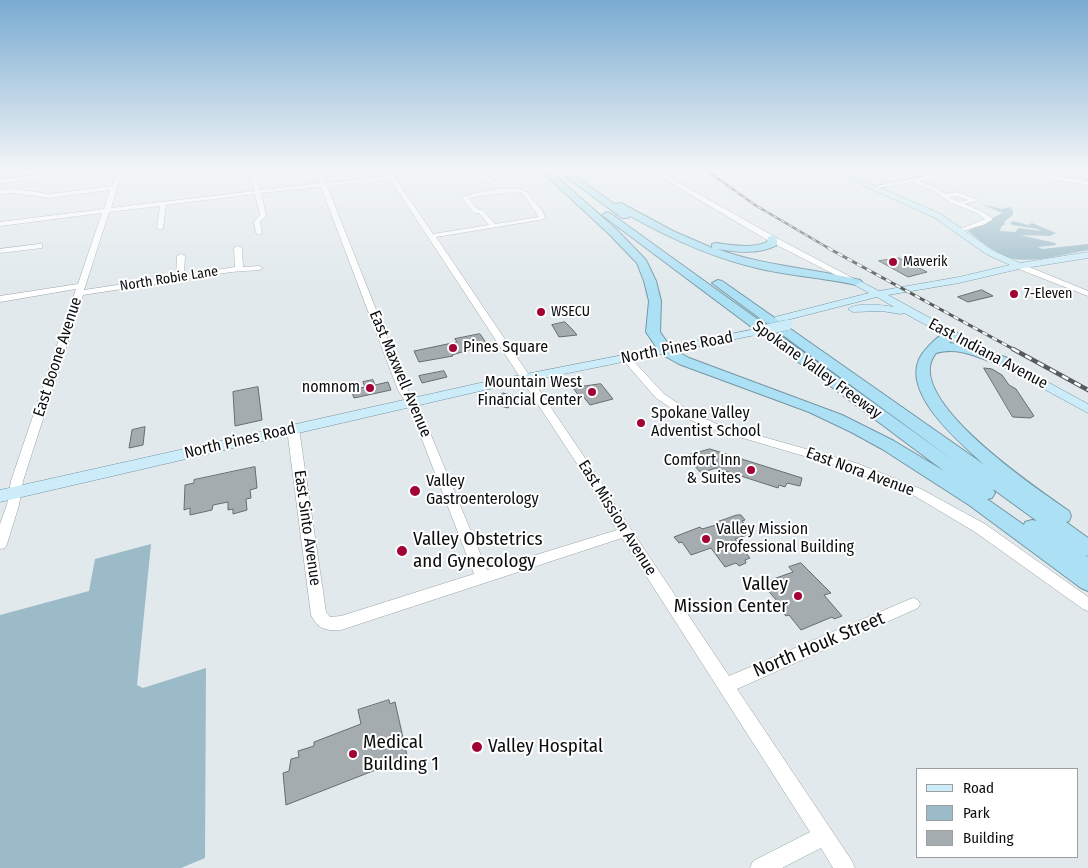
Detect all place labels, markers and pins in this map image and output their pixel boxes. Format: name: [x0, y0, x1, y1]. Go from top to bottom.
place label: Maverik: [903, 254, 948, 270]
marker: Maverik: [887, 256, 899, 268]
place label: 7-Eleven: [1024, 286, 1072, 302]
marker: 7-Eleven: [1008, 288, 1020, 300]
place label: WSECU: [551, 304, 590, 320]
marker: WSECU: [535, 306, 547, 318]
place label: Pines Square: [463, 338, 548, 358]
marker: Pines Square: [447, 342, 459, 354]
place label: Mountain West Financial Center: [478, 373, 582, 411]
place label: nomnom: [302, 378, 360, 398]
marker: nomnom: [364, 382, 376, 394]
marker: Mountain West Financial Center: [586, 386, 598, 398]
place label: Spokane Valley Adventist School: [651, 404, 761, 442]
marker: Spokane Valley Adventist School: [635, 417, 647, 429]
place label: Comfort Inn & Suites: [664, 451, 741, 489]
marker: Comfort Inn & Suites: [745, 464, 757, 476]
place label: Valley Gastroenterology: [426, 472, 539, 510]
marker: Valley Gastroenterology: [408, 484, 422, 498]
place label: Valley Mission Professional Building: [716, 520, 854, 558]
place label: Valley Obstetrics and Gynecology: [413, 529, 543, 573]
marker: Valley Mission Professional Building: [700, 533, 712, 545]
marker: Valley Obstetrics and Gynecology: [395, 544, 409, 558]
place label: Valley Mission Center: [674, 574, 788, 618]
marker: Valley Mission Center: [792, 590, 804, 602]
place label: Medical Building 1: [363, 732, 439, 776]
place label: Valley Hospital: [488, 736, 603, 758]
marker: Valley Hospital: [470, 740, 484, 754]
marker: Medical Building 1: [347, 748, 359, 760]

